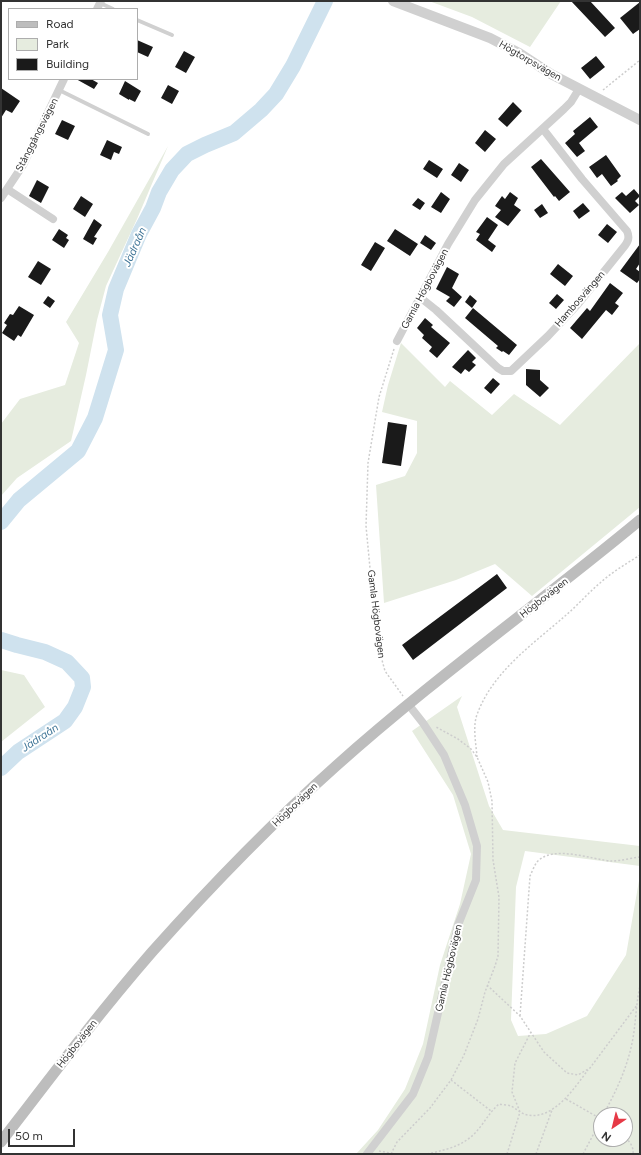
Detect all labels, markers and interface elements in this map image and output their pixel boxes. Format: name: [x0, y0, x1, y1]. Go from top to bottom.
legend: [8, 8, 138, 80]
text: Road: [46, 17, 74, 31]
text: Park: [46, 37, 69, 51]
street label: Högtorpsvägen: [497, 38, 563, 84]
text: Building: [46, 57, 89, 71]
street label: Stånggångsvägen: [13, 96, 61, 174]
water label: Jädraån: [121, 225, 149, 269]
street label: Gamla Högbovägen: [399, 247, 451, 331]
street label: Hambosvängen: [552, 269, 608, 329]
street label: Gamla Högbovägen: [365, 569, 387, 659]
street label: Högbovägen: [517, 575, 571, 621]
water label: Jädraån: [19, 721, 61, 755]
street label: Högbovägen: [270, 781, 320, 829]
street label: Gamla Högbovägen: [433, 923, 465, 1013]
street label: Högbovägen: [54, 1017, 100, 1071]
north arrow: [593, 1107, 633, 1147]
scale bar: [10, 1121, 77, 1147]
text: 50 m: [15, 1129, 43, 1143]
text: N: [599, 1129, 614, 1144]

